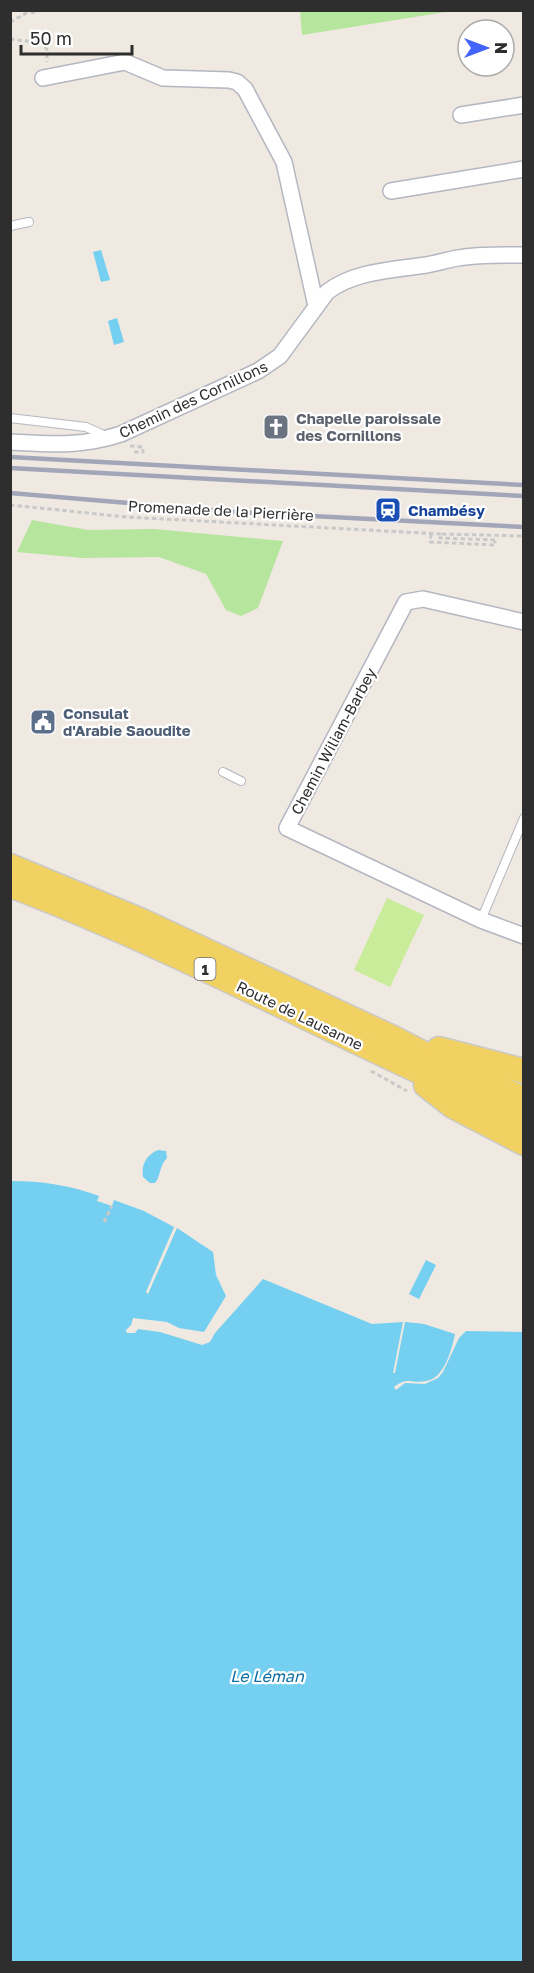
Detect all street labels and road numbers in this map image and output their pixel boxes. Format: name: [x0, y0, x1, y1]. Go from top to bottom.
street label: Chemin des Cornillons: [116, 357, 270, 441]
street label: Promenade de la Pierrière: [128, 496, 315, 524]
street label: Chemin Wiliam-Barbey: [287, 664, 380, 817]
road number: 1: [194, 958, 216, 980]
street label: Route de Lausanne: [234, 977, 366, 1053]

